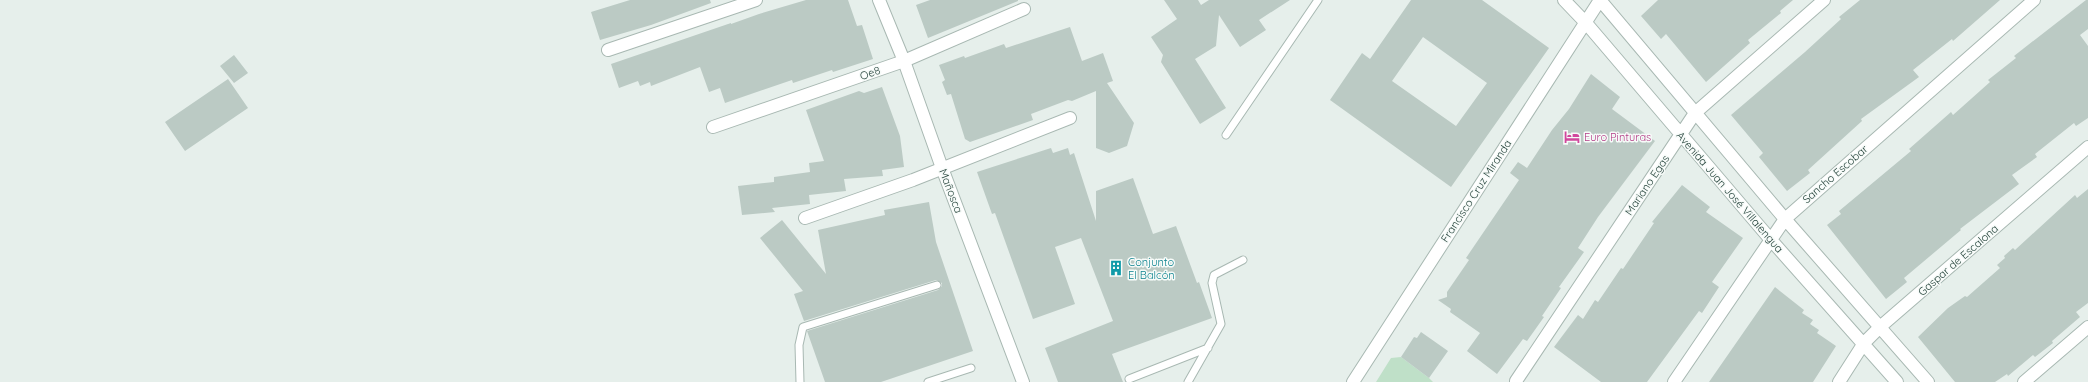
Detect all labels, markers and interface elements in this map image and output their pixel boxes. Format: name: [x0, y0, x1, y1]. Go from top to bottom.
street label: Oe8: [858, 63, 882, 83]
hotel icon: Euro Pinturas: [1563, 128, 1581, 146]
street label: Avenida Juan José Villalengua: [1674, 129, 1786, 255]
place label: Euro Pinturas: [1584, 130, 1651, 144]
street label: Francisco Cruz Miranda: [1438, 137, 1514, 245]
street label: Sancho Escobar: [1799, 141, 1871, 206]
street label: Mariano Egas: [1622, 152, 1672, 218]
street label: Mañosca: [936, 167, 966, 215]
street label: Gaspar de Escalona: [1915, 221, 2001, 299]
place label: Conjunto El Balcón: [1128, 255, 1175, 282]
building icon: Conjunto El Balcón: [1107, 259, 1125, 277]

